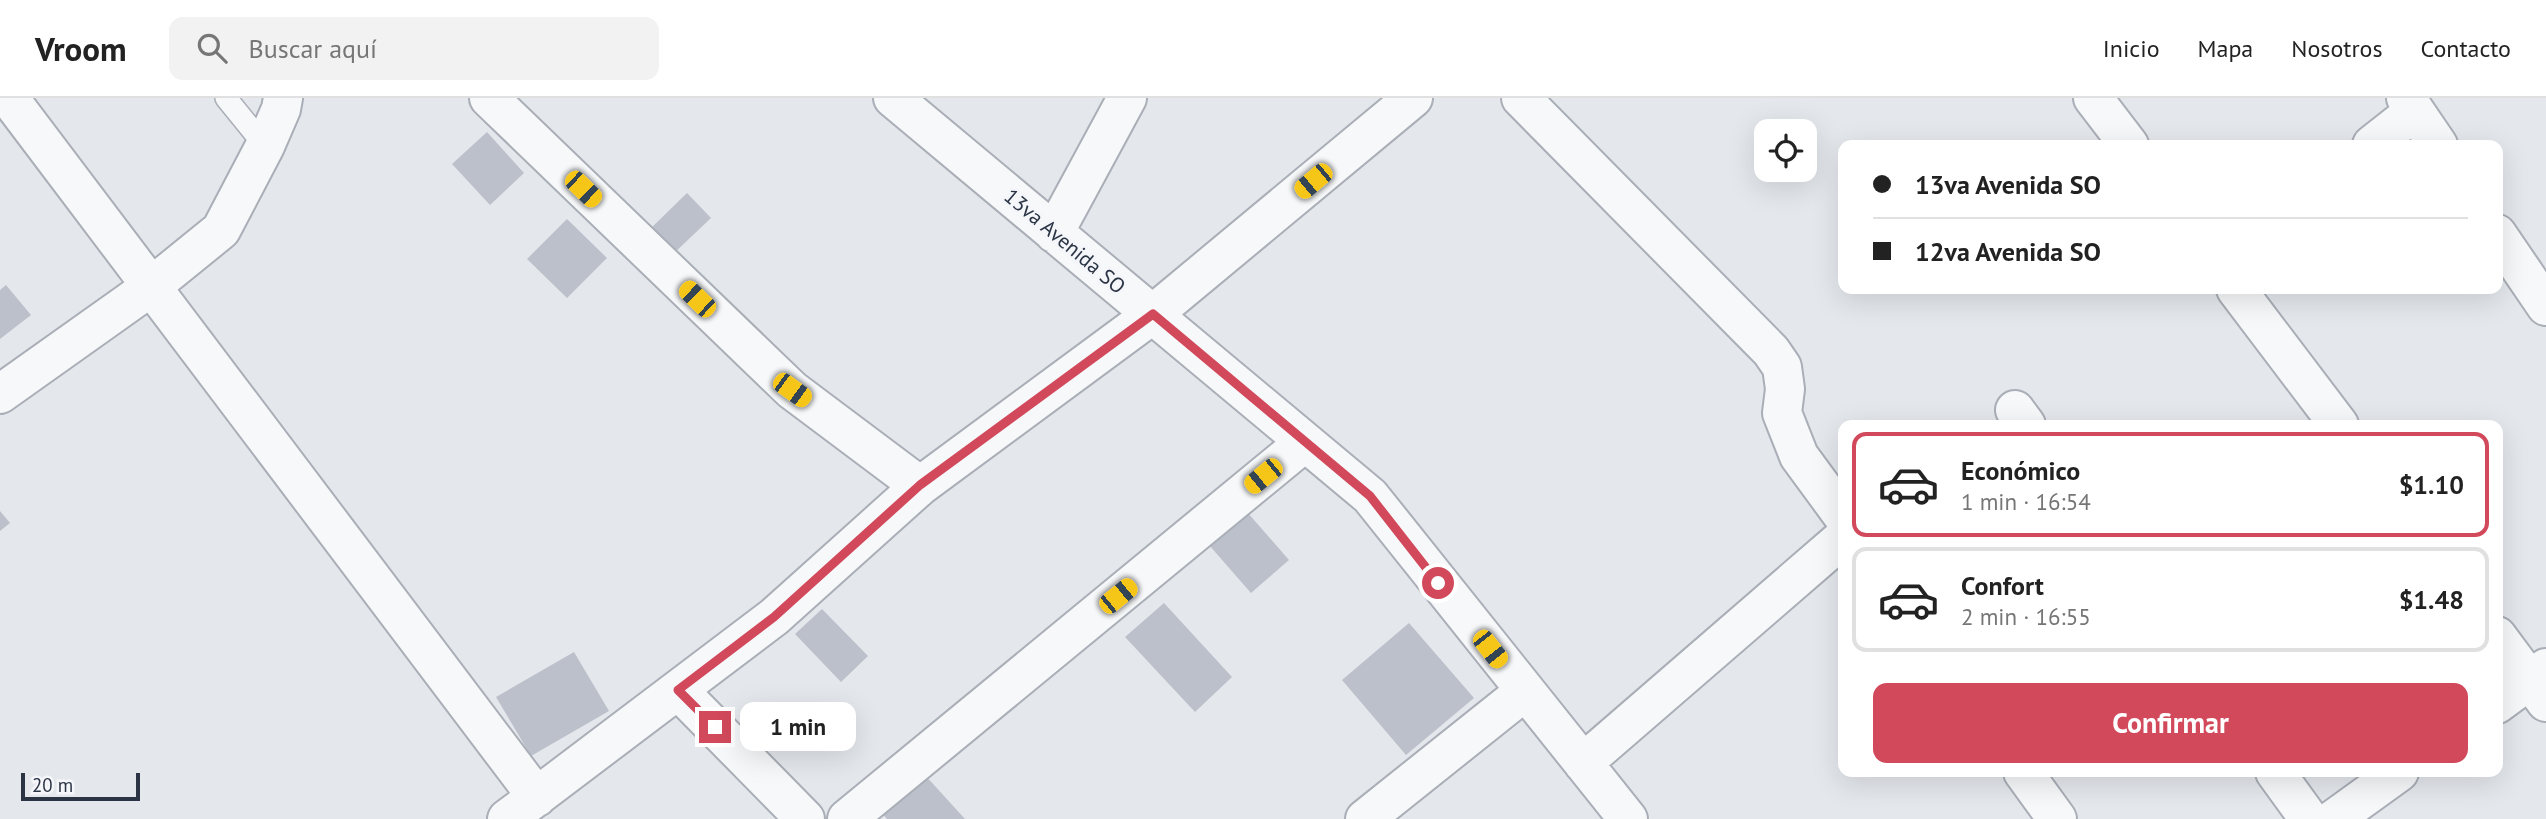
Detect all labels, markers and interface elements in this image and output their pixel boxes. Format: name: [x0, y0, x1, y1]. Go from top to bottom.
search box: [169, 17, 659, 80]
text: Vroom: [35, 27, 127, 70]
icon: search: [193, 29, 231, 67]
text: Buscar aquí: [249, 32, 377, 65]
text: Inicio: [2103, 33, 2160, 64]
text: Mapa: [2198, 33, 2253, 64]
text: Nosotros: [2291, 33, 2383, 64]
text: Contacto: [2421, 33, 2511, 64]
map controls: [1754, 119, 1817, 182]
button: locate: [1754, 119, 1817, 182]
car: [1291, 159, 1336, 203]
car: [561, 167, 606, 211]
text: 13va Avenida SO: [1915, 168, 2101, 201]
street label: 13va Avenida SO: [999, 182, 1131, 300]
text: 12va Avenida SO: [1915, 235, 2101, 268]
car: [675, 277, 720, 321]
car: [769, 369, 816, 411]
icon: car: [1877, 453, 1940, 516]
text: Económico: [1961, 454, 2080, 487]
car: [1241, 455, 1286, 497]
text: $1.10: [2399, 468, 2464, 501]
text: 1 min · 16:54: [1961, 487, 2091, 516]
route start: [1422, 567, 1454, 599]
icon: car: [1877, 568, 1940, 631]
text: Confort: [1961, 569, 2044, 602]
car: [1096, 575, 1141, 617]
text: $1.48: [2399, 583, 2464, 616]
text: 2 min · 16:55: [1961, 602, 2091, 631]
car: [1469, 626, 1512, 672]
button: Confirmar: [1873, 683, 2468, 763]
callout: 1 min: [740, 702, 855, 752]
route end: [699, 711, 731, 743]
text: 1 min: [770, 712, 826, 741]
scale bar: [21, 770, 140, 802]
text: 20 m: [32, 773, 73, 797]

